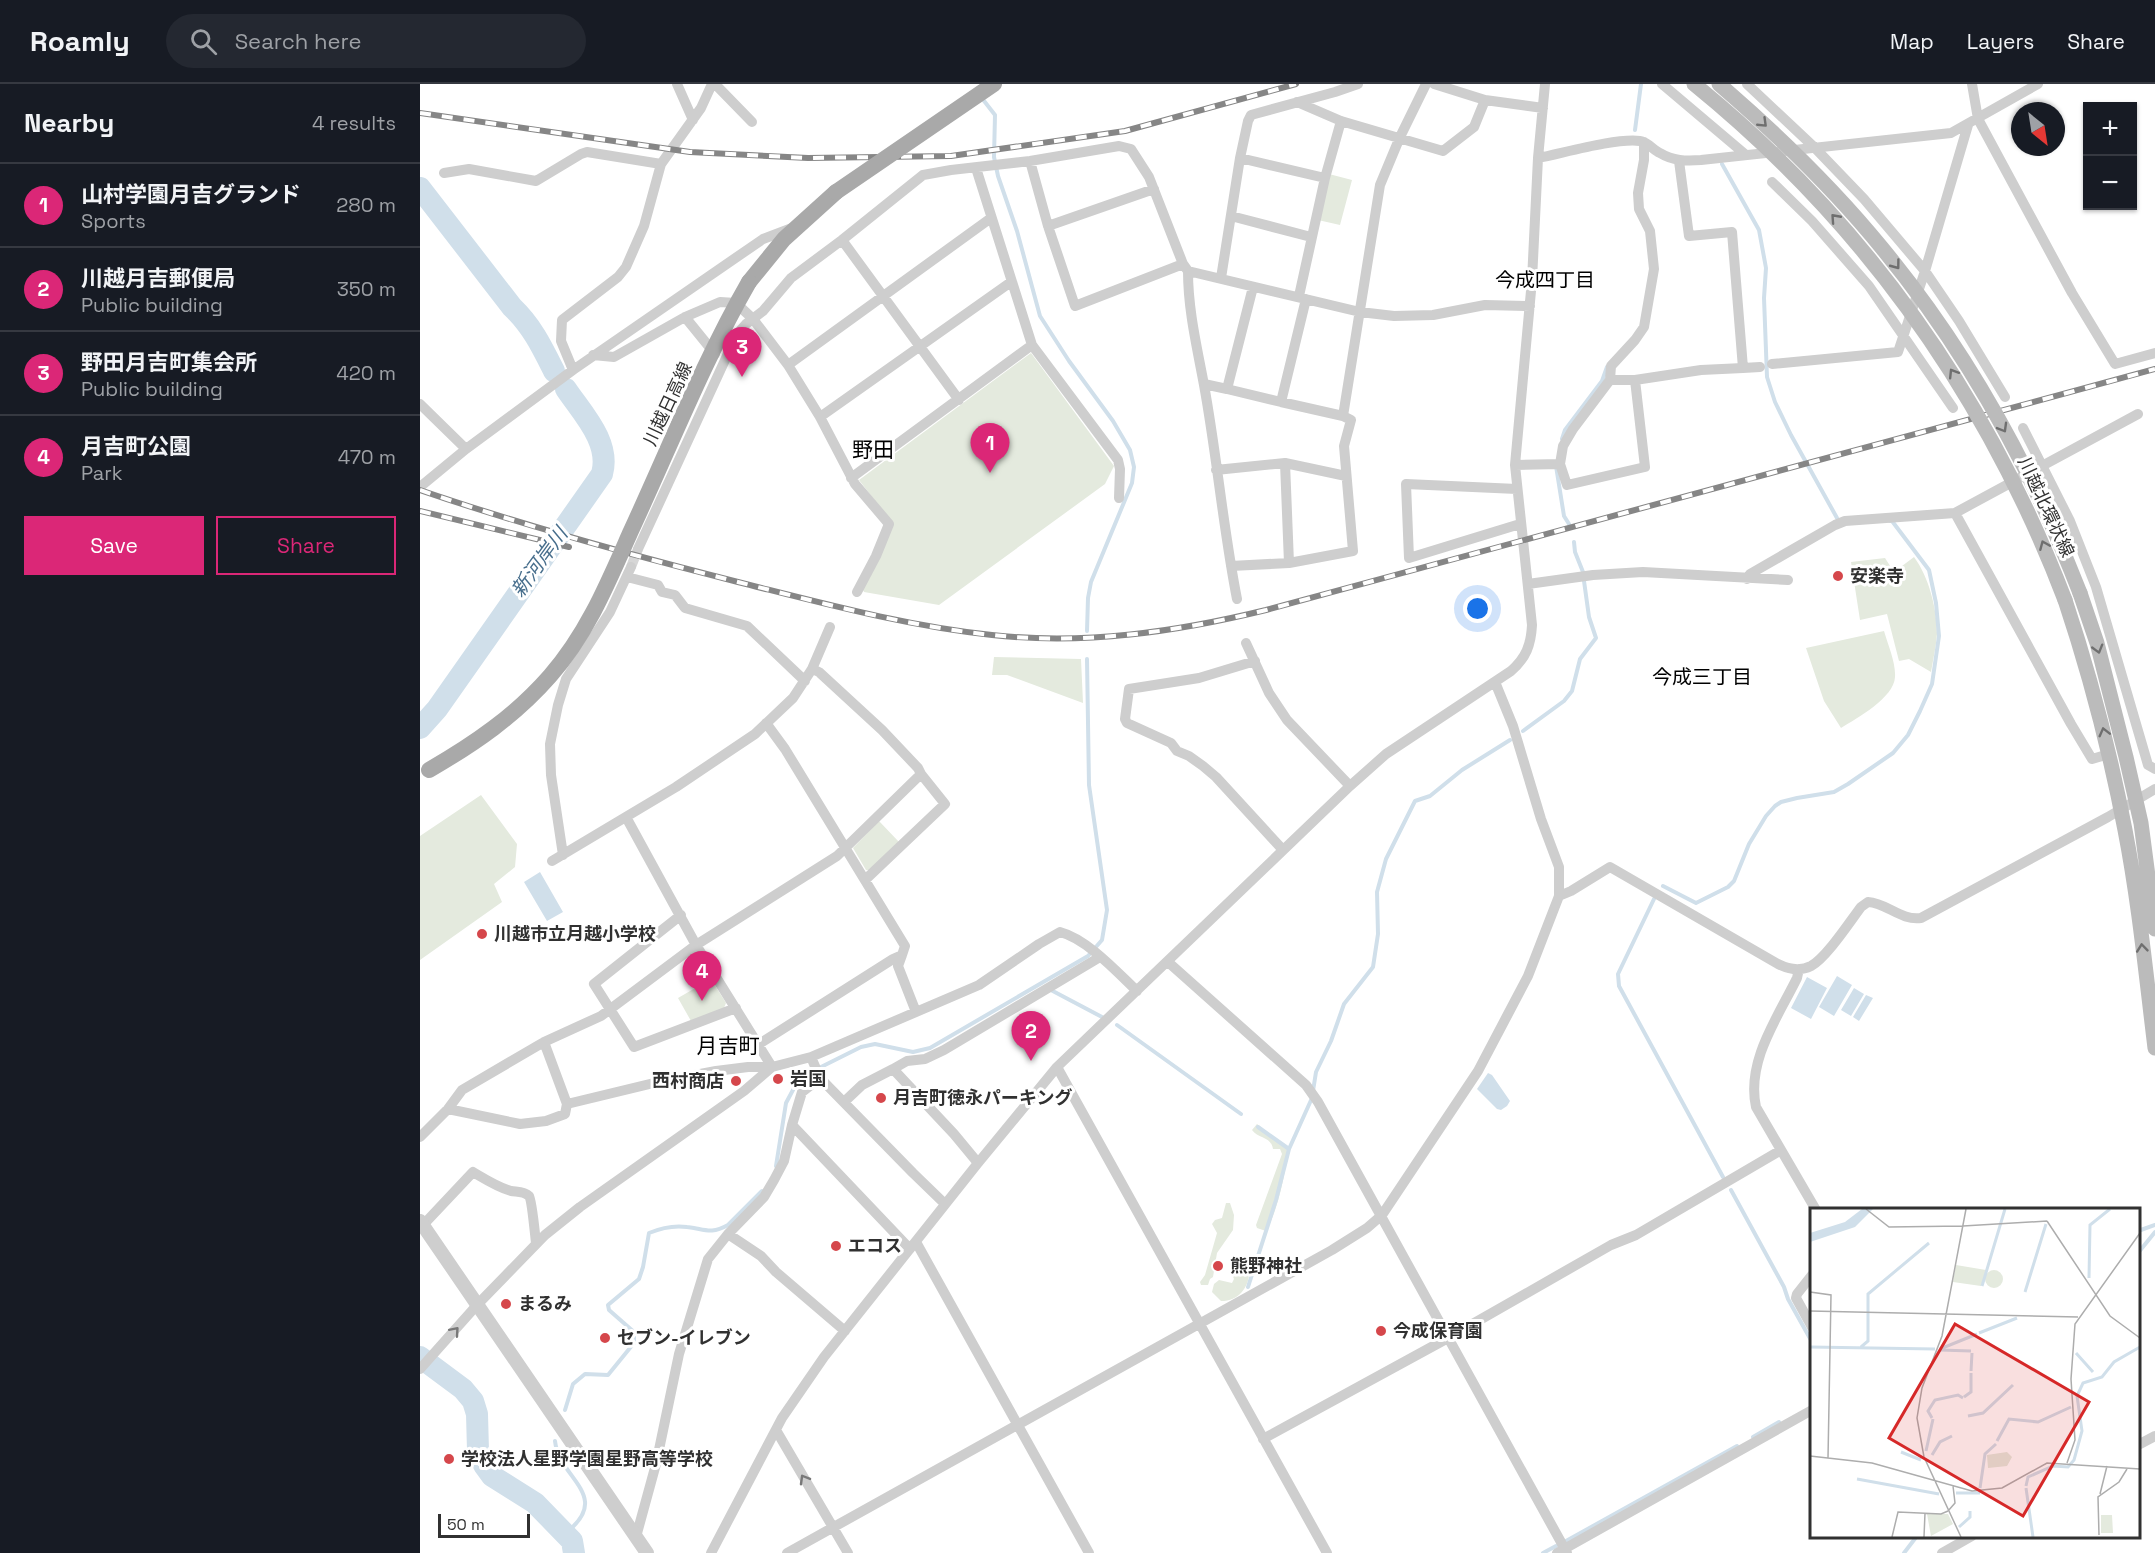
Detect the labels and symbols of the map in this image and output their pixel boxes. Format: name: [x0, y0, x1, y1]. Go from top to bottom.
north arrow: [2011, 102, 2065, 156]
one-way arrow: [1756, 116, 1766, 127]
one-way arrow: [1831, 214, 1842, 225]
one-way arrow: [1888, 259, 1899, 270]
district label: 今成四丁目: [1495, 267, 1595, 293]
pin: 3: [722, 328, 762, 377]
street label: 川越日高線: [638, 358, 697, 449]
one-way arrow: [1949, 369, 1960, 380]
one-way arrow: [1996, 422, 2008, 432]
pin: 1: [970, 424, 1010, 473]
district label: 野田: [852, 436, 894, 463]
street label: 川越北環状線: [2013, 453, 2080, 561]
water label: 新河岸川: [505, 520, 574, 602]
one-way arrow: [2039, 541, 2051, 552]
place label: 安楽寺: [1850, 564, 1904, 587]
marker: 安楽寺: [1831, 569, 1845, 583]
your location: [1463, 594, 1492, 623]
one-way arrow: [2091, 643, 2103, 654]
district label: 今成三丁目: [1652, 664, 1752, 690]
one-way arrow: [2098, 727, 2111, 737]
place label: 川越市立月越小学校: [494, 922, 656, 945]
marker: 川越市立月越小学校: [475, 927, 489, 941]
one-way arrow: [2136, 943, 2149, 953]
pin: 4: [682, 952, 722, 1001]
pin: 2: [1012, 1012, 1050, 1061]
district label: 月吉町: [697, 1032, 760, 1059]
place label: 岩国: [790, 1067, 826, 1090]
place label: 西村商店: [652, 1069, 724, 1092]
marker: 岩国: [771, 1072, 785, 1086]
marker: 西村商店: [729, 1074, 743, 1088]
place label: 月吉町徳永パーキング: [893, 1086, 1072, 1109]
marker: 月吉町徳永パーキング: [874, 1091, 888, 1105]
inset map: [1810, 1208, 2140, 1538]
place label: エコス: [848, 1234, 902, 1257]
marker: エコス: [829, 1239, 843, 1253]
place label: 熊野神社: [1230, 1254, 1302, 1277]
marker: 熊野神社: [1211, 1259, 1225, 1273]
place label: まるみ: [518, 1292, 572, 1315]
marker: まるみ: [499, 1297, 513, 1311]
place label: 今成保育園: [1393, 1319, 1483, 1342]
marker: 今成保育園: [1374, 1324, 1388, 1338]
place label: セブン-イレブン: [617, 1326, 751, 1349]
one-way arrow: [448, 1327, 459, 1338]
marker: セブン-イレブン: [598, 1331, 612, 1345]
place label: 学校法人星野学園星野高等学校: [461, 1447, 713, 1470]
marker: 学校法人星野学園星野高等学校: [442, 1452, 456, 1466]
one-way arrow: [800, 1475, 812, 1485]
scale bar: [438, 1511, 530, 1538]

